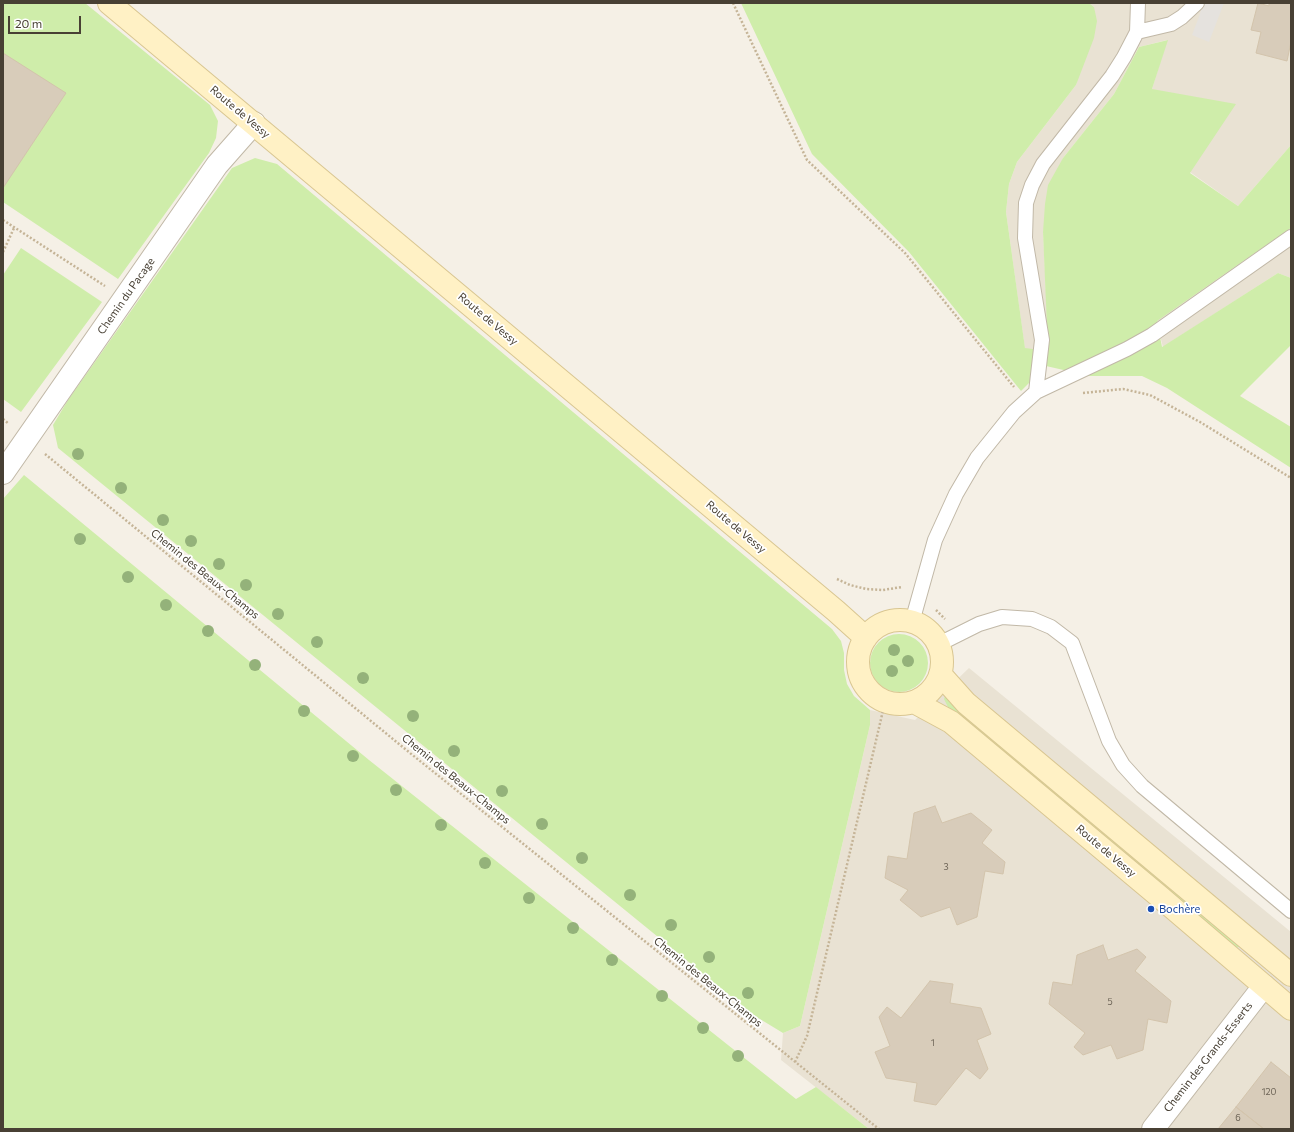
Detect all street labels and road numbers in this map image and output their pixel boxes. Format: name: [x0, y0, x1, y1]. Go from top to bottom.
street label: Route de Vessy: [207, 83, 273, 141]
street label: Chemin du Pacage: [95, 255, 157, 337]
street label: Route de Vessy: [455, 290, 521, 348]
street label: Route de Vessy: [703, 498, 769, 556]
street label: Chemin des Beaux-Champs: [148, 526, 262, 622]
street label: Chemin des Beaux-Champs: [399, 731, 513, 827]
street label: Route de Vessy: [1073, 822, 1139, 880]
street label: Chemin des Beaux-Champs: [651, 934, 765, 1030]
street label: Chemin des Grands-Esserts: [1161, 999, 1255, 1115]

